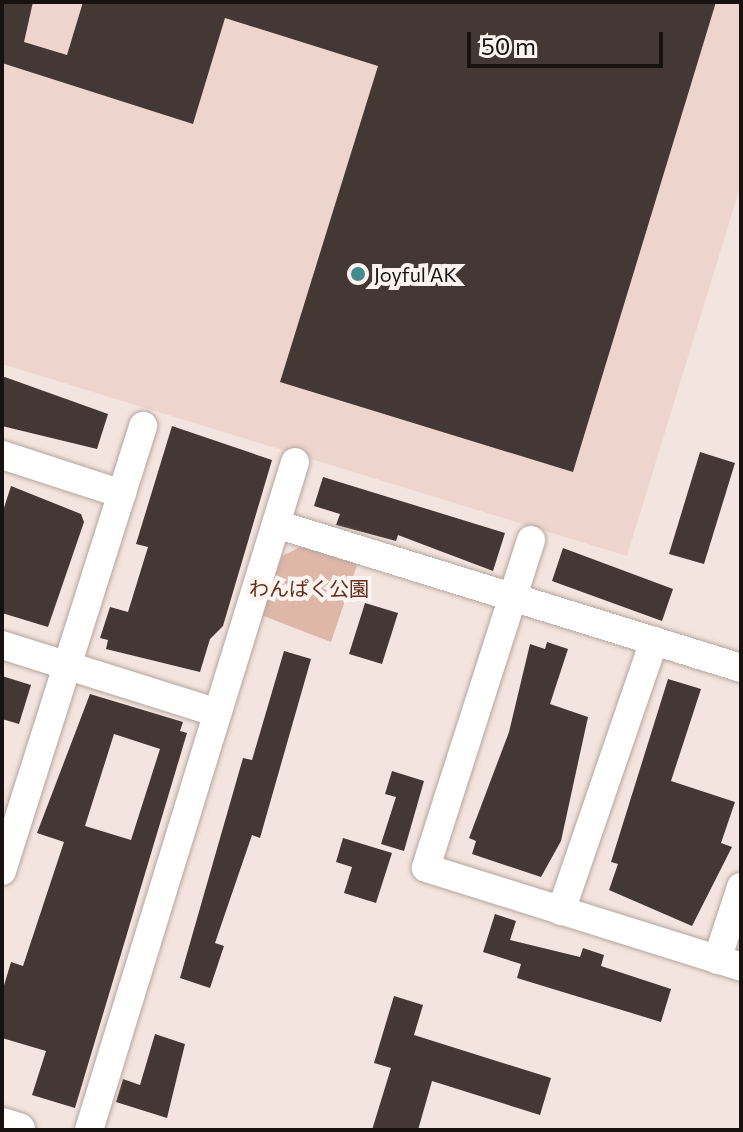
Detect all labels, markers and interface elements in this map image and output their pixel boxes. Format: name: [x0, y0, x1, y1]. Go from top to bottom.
scale bar: [471, 16, 667, 66]
text: 50 m: [481, 31, 536, 60]
place label: Joyful AK: [374, 262, 457, 286]
marker: Joyful AK: [349, 265, 367, 283]
park label: わんぱく公園: [249, 576, 369, 600]

